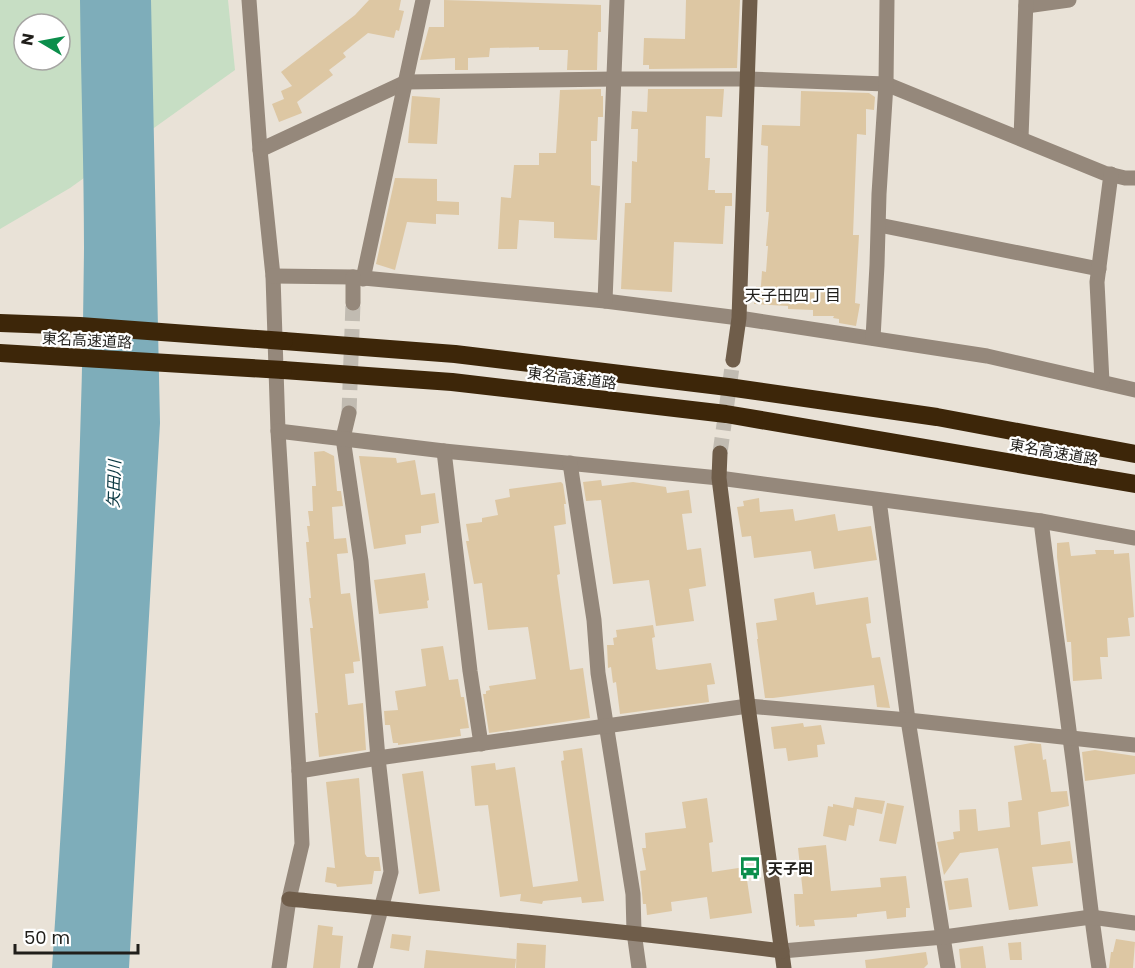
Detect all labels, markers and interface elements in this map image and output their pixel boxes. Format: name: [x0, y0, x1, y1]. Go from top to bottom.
north arrow: [12, 12, 72, 72]
text: N: [15, 32, 40, 47]
district label: 天子田四丁目: [745, 284, 841, 307]
street label: 東名高速道路: [42, 327, 132, 353]
street label: 東名高速道路: [526, 362, 618, 394]
street label: 東名高速道路: [1008, 434, 1100, 470]
water label: 矢田川: [102, 458, 126, 508]
bus stop icon: 天子田: [737, 855, 763, 881]
place label: 天子田: [768, 858, 813, 879]
scale bar: [15, 917, 138, 955]
text: 50 m: [24, 925, 70, 950]

